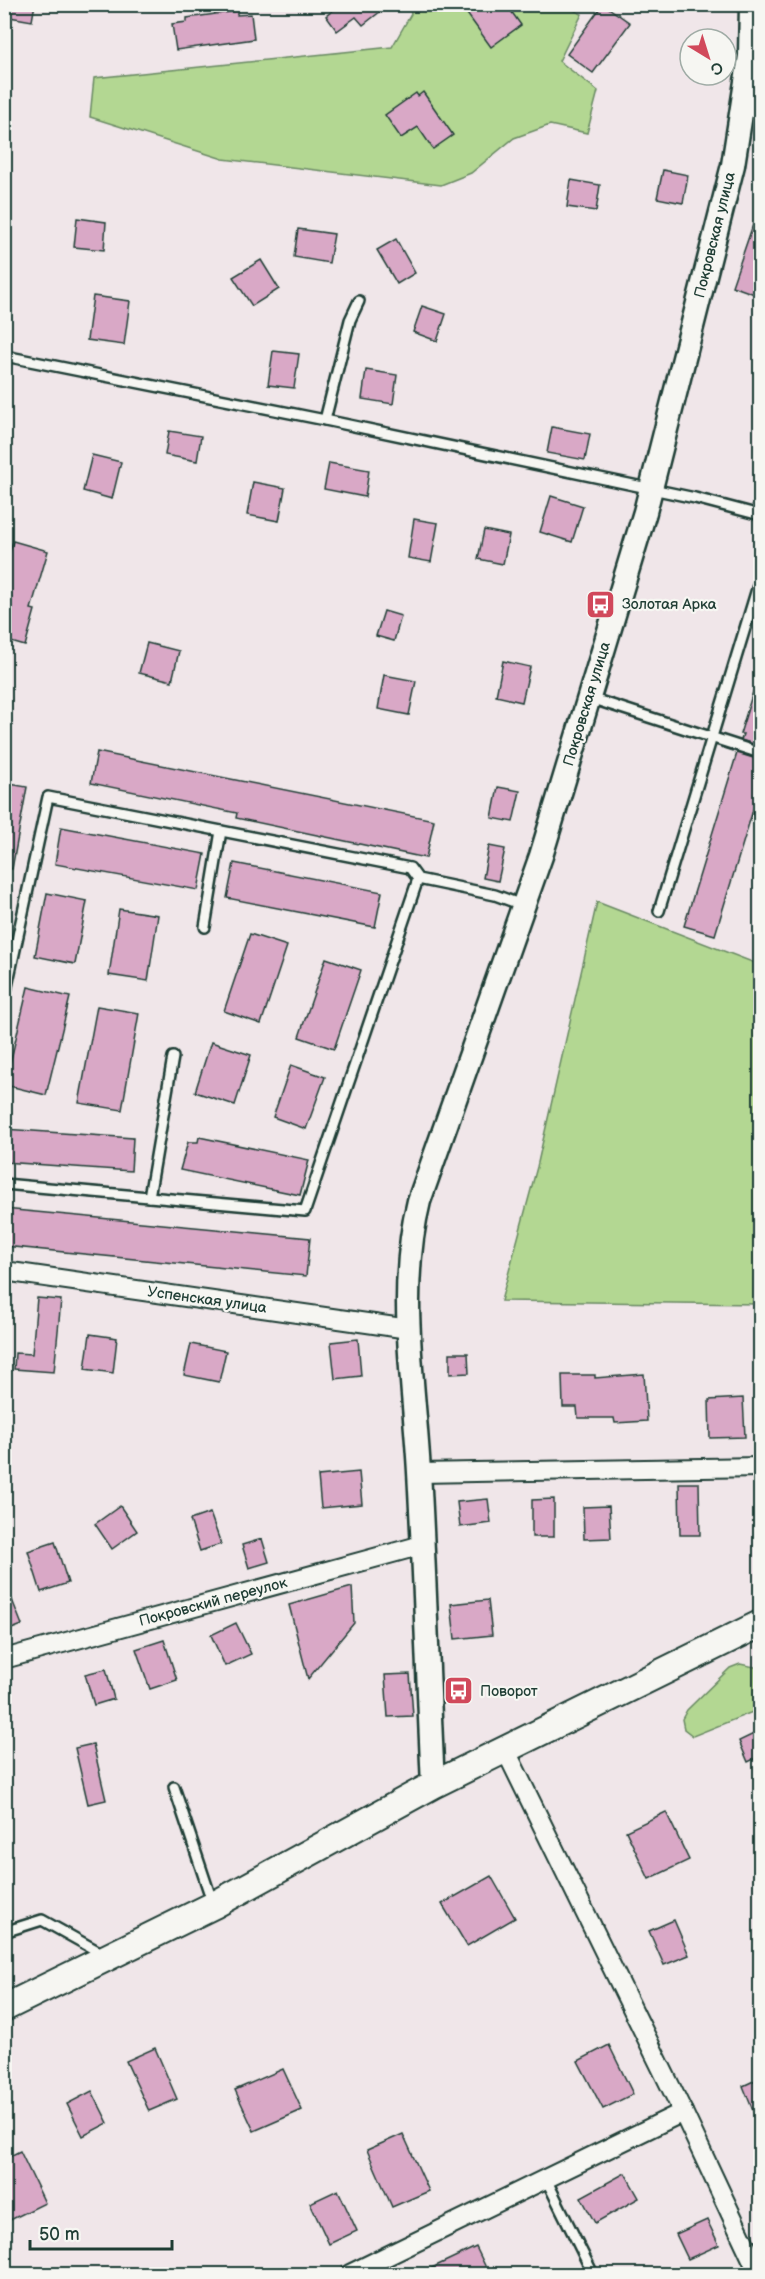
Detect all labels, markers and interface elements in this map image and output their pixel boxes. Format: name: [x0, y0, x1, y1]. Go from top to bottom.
north arrow: [678, 27, 738, 87]
text: С: [706, 57, 727, 79]
street label: Покровская улица: [690, 170, 740, 300]
bus stop icon: Золотая Арка: [585, 588, 617, 620]
place label: Золотая Арка: [622, 595, 717, 614]
street label: Покровская улица: [559, 639, 615, 768]
street label: Успенская улица: [146, 1282, 268, 1318]
street label: Покровский переулок: [137, 1573, 289, 1631]
bus stop icon: Поворот: [443, 1675, 475, 1707]
place label: Поворот: [480, 1682, 538, 1701]
scale bar: [30, 2213, 172, 2251]
text: 50 m: [39, 2224, 80, 2245]

